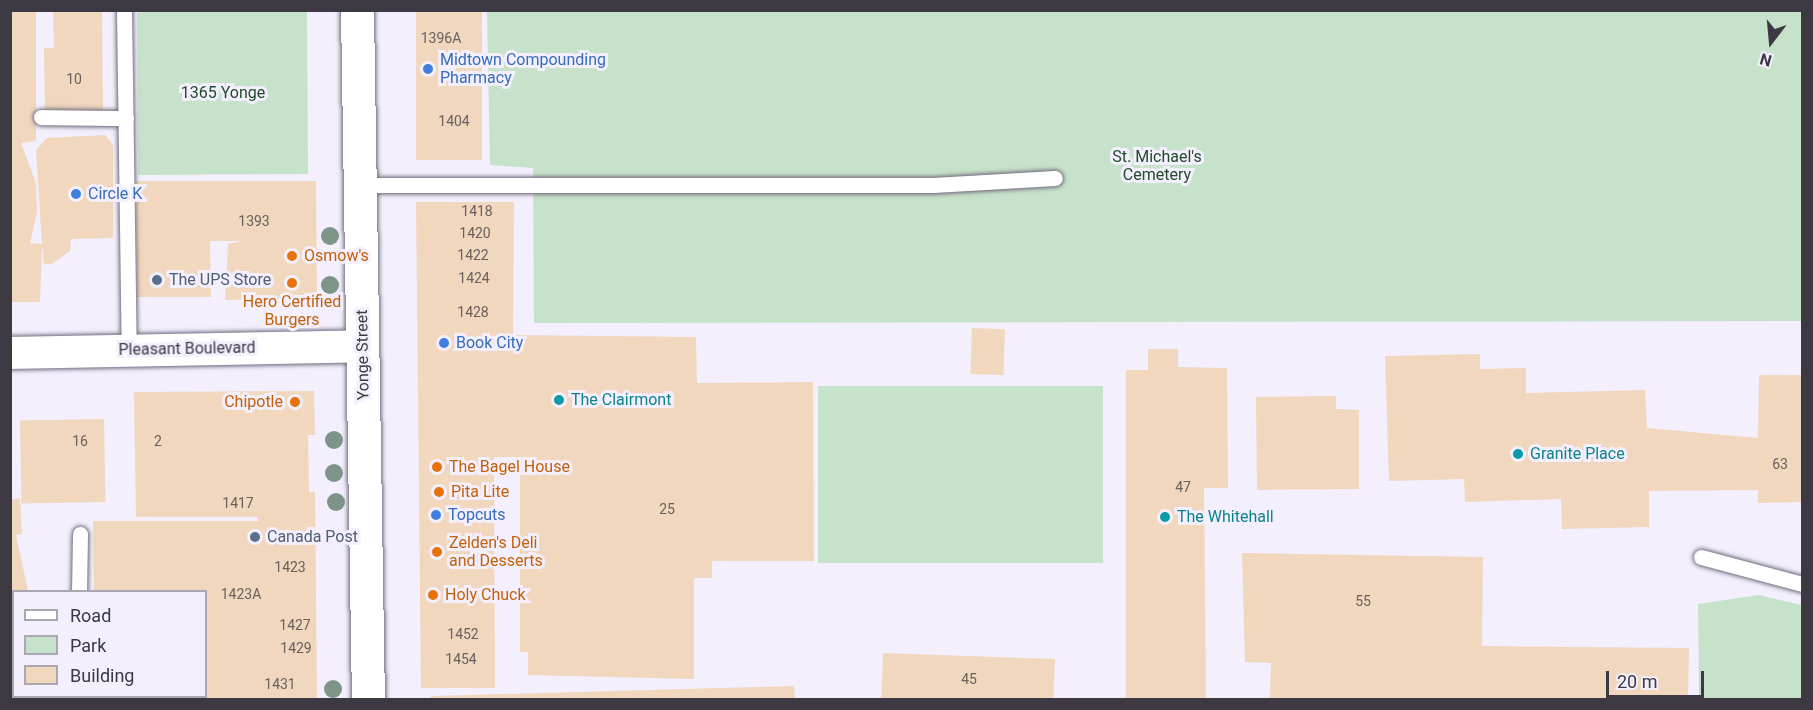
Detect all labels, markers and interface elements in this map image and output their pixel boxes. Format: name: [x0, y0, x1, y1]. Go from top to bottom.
north arrow: [1741, 12, 1801, 72]
house number: 1396A: [421, 30, 461, 46]
text: N: [1758, 49, 1774, 70]
place label: Midtown Compounding Pharmacy: [440, 50, 606, 88]
marker: Midtown Compounding Pharmacy: [421, 62, 435, 76]
house number: 10: [66, 71, 82, 87]
park label: 1365 Yonge: [181, 83, 265, 103]
house number: 1404: [438, 113, 470, 129]
park label: St. Michael's Cemetery: [1112, 147, 1202, 185]
place label: Circle K: [88, 184, 142, 204]
marker: Circle K: [69, 187, 83, 201]
house number: 1418: [461, 203, 493, 219]
house number: 1393: [238, 213, 270, 229]
house number: 1420: [459, 225, 491, 241]
place label: Osmow's: [304, 246, 369, 266]
house number: 1422: [457, 247, 489, 263]
marker: Osmow's: [285, 249, 299, 263]
place label: The UPS Store: [169, 270, 271, 290]
house number: 1424: [458, 270, 490, 286]
marker: The UPS Store: [150, 273, 164, 287]
marker: Hero Certified Burgers: [285, 276, 299, 290]
place label: Hero Certified Burgers: [243, 292, 341, 330]
house number: 1428: [457, 304, 489, 320]
street label: Yonge Street: [353, 309, 373, 401]
place label: Book City: [456, 333, 523, 353]
marker: Book City: [437, 336, 451, 350]
street label: Pleasant Boulevard: [118, 338, 256, 360]
place label: The Clairmont: [571, 390, 671, 410]
place label: Chipotle: [224, 392, 283, 412]
marker: The Clairmont: [552, 393, 566, 407]
marker: Chipotle: [288, 395, 302, 409]
house number: 16: [72, 433, 88, 449]
house number: 2: [154, 433, 162, 449]
place label: Granite Place: [1530, 444, 1625, 464]
marker: Granite Place: [1511, 447, 1525, 461]
house number: 63: [1772, 456, 1788, 472]
place label: The Bagel House: [449, 457, 570, 477]
marker: The Bagel House: [430, 460, 444, 474]
house number: 47: [1175, 479, 1191, 495]
place label: Pita Lite: [451, 482, 509, 502]
marker: Pita Lite: [432, 485, 446, 499]
house number: 1417: [222, 495, 254, 511]
house number: 25: [659, 501, 675, 517]
place label: Topcuts: [448, 505, 506, 525]
place label: The Whitehall: [1177, 507, 1274, 527]
marker: Topcuts: [429, 508, 443, 522]
marker: The Whitehall: [1158, 510, 1172, 524]
place label: Canada Post: [267, 527, 358, 547]
marker: Canada Post: [248, 530, 262, 544]
place label: Zelden's Deli and Desserts: [449, 533, 543, 571]
marker: Zelden's Deli and Desserts: [430, 545, 444, 559]
house number: 1423: [274, 559, 306, 575]
place label: Holy Chuck: [445, 585, 526, 605]
house number: 1423A: [221, 586, 261, 602]
marker: Holy Chuck: [426, 588, 440, 602]
legend: [12, 590, 207, 698]
house number: 55: [1355, 593, 1371, 609]
text: Road: [70, 605, 111, 626]
house number: 1427: [279, 617, 311, 633]
house number: 1452: [447, 626, 479, 642]
text: Park: [70, 635, 106, 656]
house number: 1429: [280, 640, 312, 656]
house number: 1454: [445, 651, 477, 667]
scale bar: [1609, 659, 1706, 697]
text: Building: [70, 665, 134, 686]
house number: 45: [961, 671, 977, 687]
text: 20 m: [1617, 671, 1657, 692]
house number: 1431: [264, 676, 296, 692]

